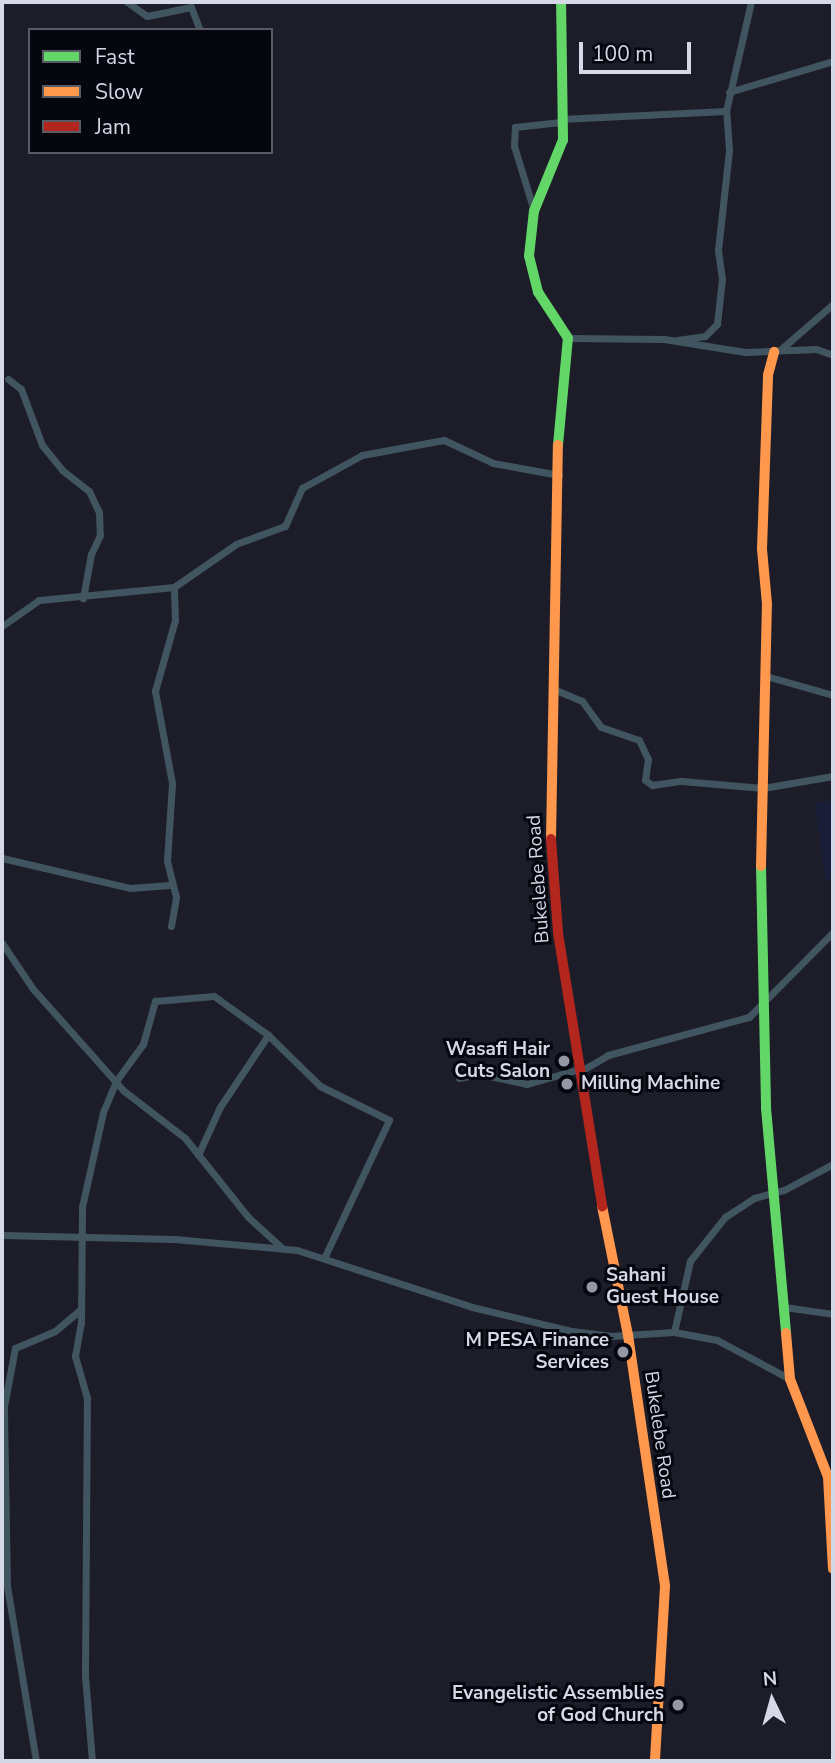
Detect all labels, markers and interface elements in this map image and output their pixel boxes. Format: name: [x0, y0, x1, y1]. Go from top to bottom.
legend: [28, 28, 273, 154]
scale bar: [583, 28, 695, 72]
text: 100 m: [592, 40, 653, 68]
text: Fast: [95, 43, 135, 71]
text: Slow: [95, 78, 143, 106]
text: Jam: [95, 113, 131, 141]
street label: Bukelebe Road: [523, 814, 555, 944]
place label: Wasafi Hair Cuts Salon: [446, 1039, 550, 1083]
marker: Wasafi Hair Cuts Salon: [556, 1053, 572, 1069]
place label: Milling Machine: [581, 1073, 720, 1095]
marker: Milling Machine: [559, 1076, 575, 1092]
place label: Sahani Guest House: [606, 1265, 719, 1309]
marker: Sahani Guest House: [584, 1279, 600, 1295]
place label: M PESA Finance Services: [465, 1330, 609, 1374]
marker: M PESA Finance Services: [615, 1344, 631, 1360]
street label: Bukelebe Road: [639, 1370, 679, 1500]
north arrow: [737, 1665, 807, 1735]
text: N: [762, 1666, 778, 1693]
place label: Evangelistic Assemblies of God Church: [452, 1683, 664, 1727]
marker: Evangelistic Assemblies of God Church: [670, 1697, 686, 1713]

